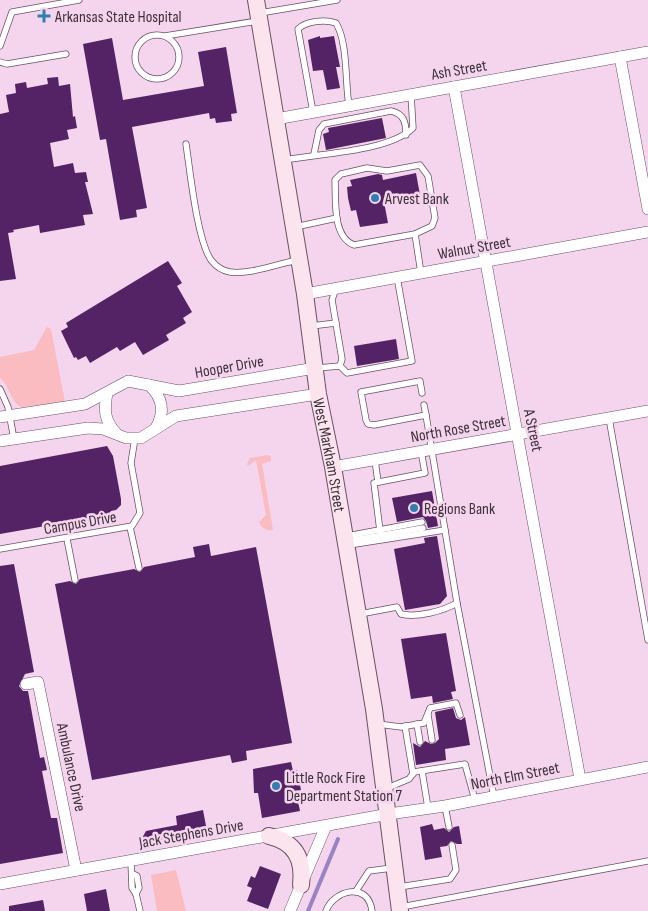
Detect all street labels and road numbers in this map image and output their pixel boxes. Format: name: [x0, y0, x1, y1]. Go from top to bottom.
street label: Ash Street: [429, 56, 488, 85]
street label: Walnut Street: [436, 233, 512, 264]
street label: Hooper Drive: [193, 352, 265, 383]
street label: West Markham Street: [308, 396, 349, 514]
street label: A Street: [519, 406, 546, 454]
street label: North Rose Street: [409, 412, 507, 447]
street label: Campus Drive: [42, 508, 118, 539]
street label: Ambulance Drive: [52, 720, 89, 813]
street label: North Elm Street: [469, 759, 561, 794]
street label: Jack Stephens Drive: [137, 816, 245, 853]

